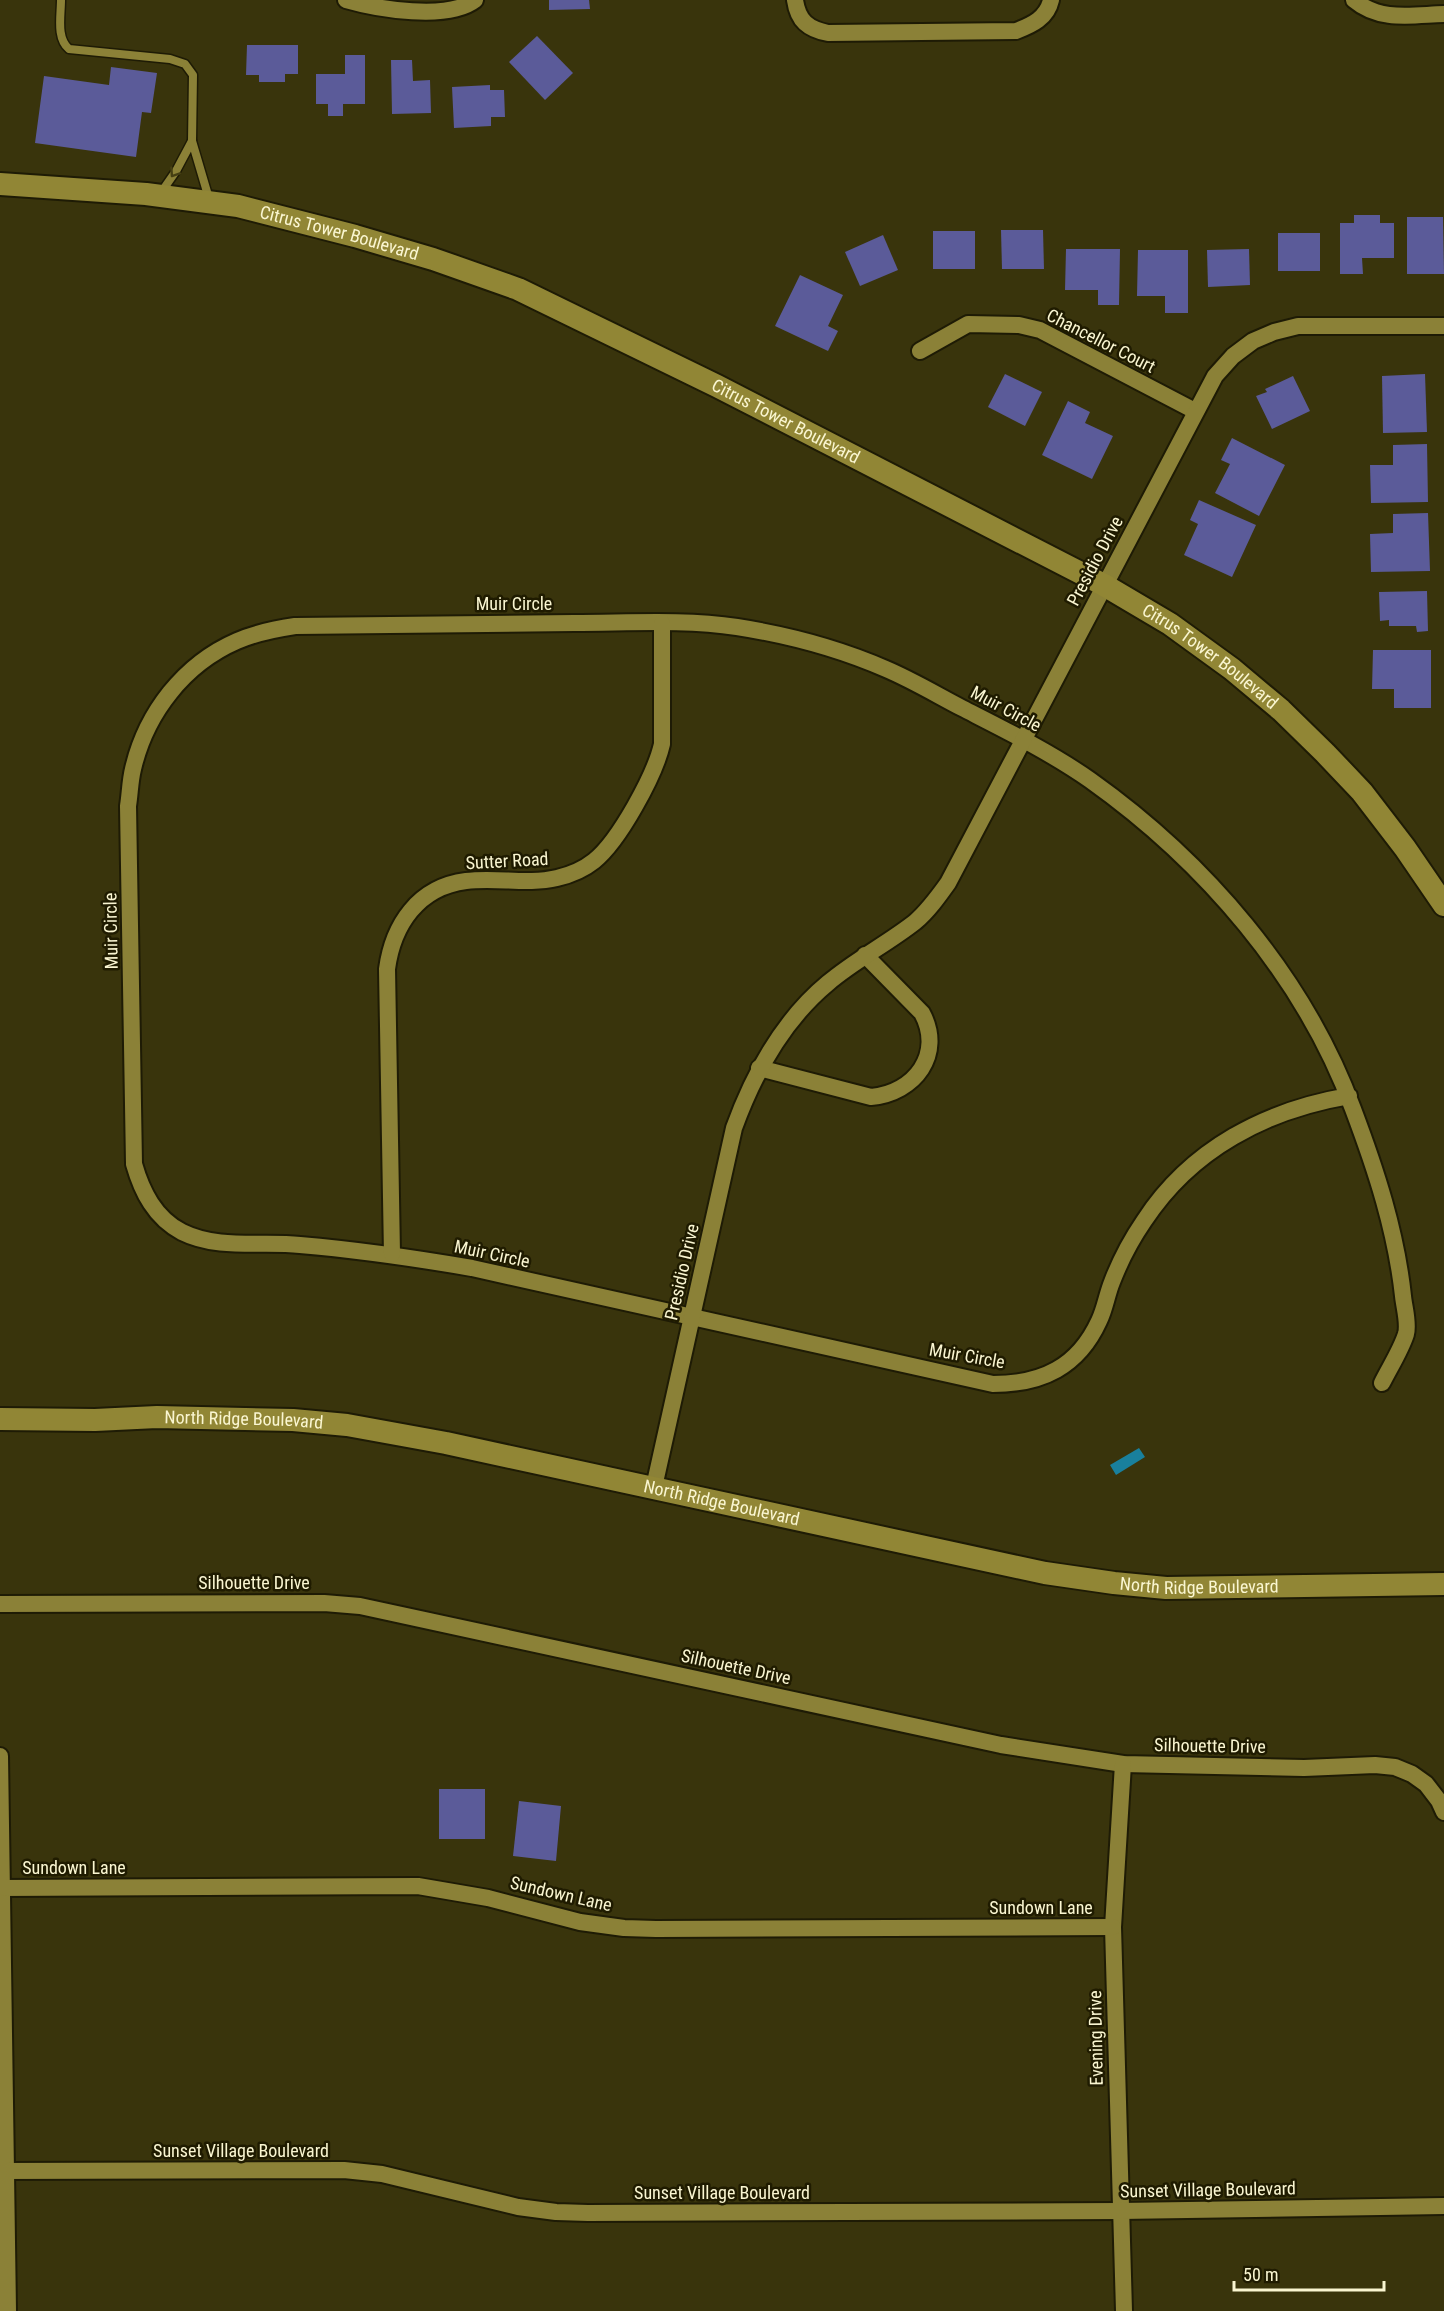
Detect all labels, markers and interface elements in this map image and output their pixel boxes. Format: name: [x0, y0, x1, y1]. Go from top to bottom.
one-way arrow: [170, 167, 181, 178]
street label: Citrus Tower Boulevard: [258, 201, 421, 264]
street label: Chancellor Court: [1043, 304, 1159, 377]
street label: Citrus Tower Boulevard: [708, 374, 864, 468]
street label: Presidio Drive: [1062, 512, 1127, 609]
street label: Muir Circle: [476, 593, 552, 614]
street label: Citrus Tower Boulevard: [1139, 599, 1283, 713]
street label: Muir Circle: [967, 681, 1045, 736]
street label: Sutter Road: [465, 848, 549, 873]
street label: Muir Circle: [99, 893, 122, 969]
street label: Presidio Drive: [660, 1222, 703, 1322]
street label: Muir Circle: [452, 1235, 532, 1272]
street label: Muir Circle: [928, 1339, 1007, 1372]
street label: North Ridge Boulevard: [164, 1406, 324, 1433]
street label: North Ridge Boulevard: [642, 1475, 802, 1529]
street label: Silhouette Drive: [198, 1572, 310, 1593]
street label: North Ridge Boulevard: [1119, 1573, 1279, 1598]
street label: Silhouette Drive: [679, 1645, 793, 1688]
street label: Silhouette Drive: [1154, 1734, 1266, 1757]
street label: Sundown Lane: [22, 1857, 126, 1878]
street label: Sundown Lane: [508, 1872, 614, 1915]
street label: Sundown Lane: [989, 1897, 1093, 1918]
street label: Evening Drive: [1084, 1990, 1107, 2086]
street label: Sunset Village Boulevard: [153, 2140, 329, 2161]
street label: Sunset Village Boulevard: [1120, 2177, 1296, 2202]
street label: Sunset Village Boulevard: [634, 2182, 810, 2203]
scale bar: [1234, 2254, 1384, 2292]
text: 50 m: [1243, 2264, 1278, 2285]

